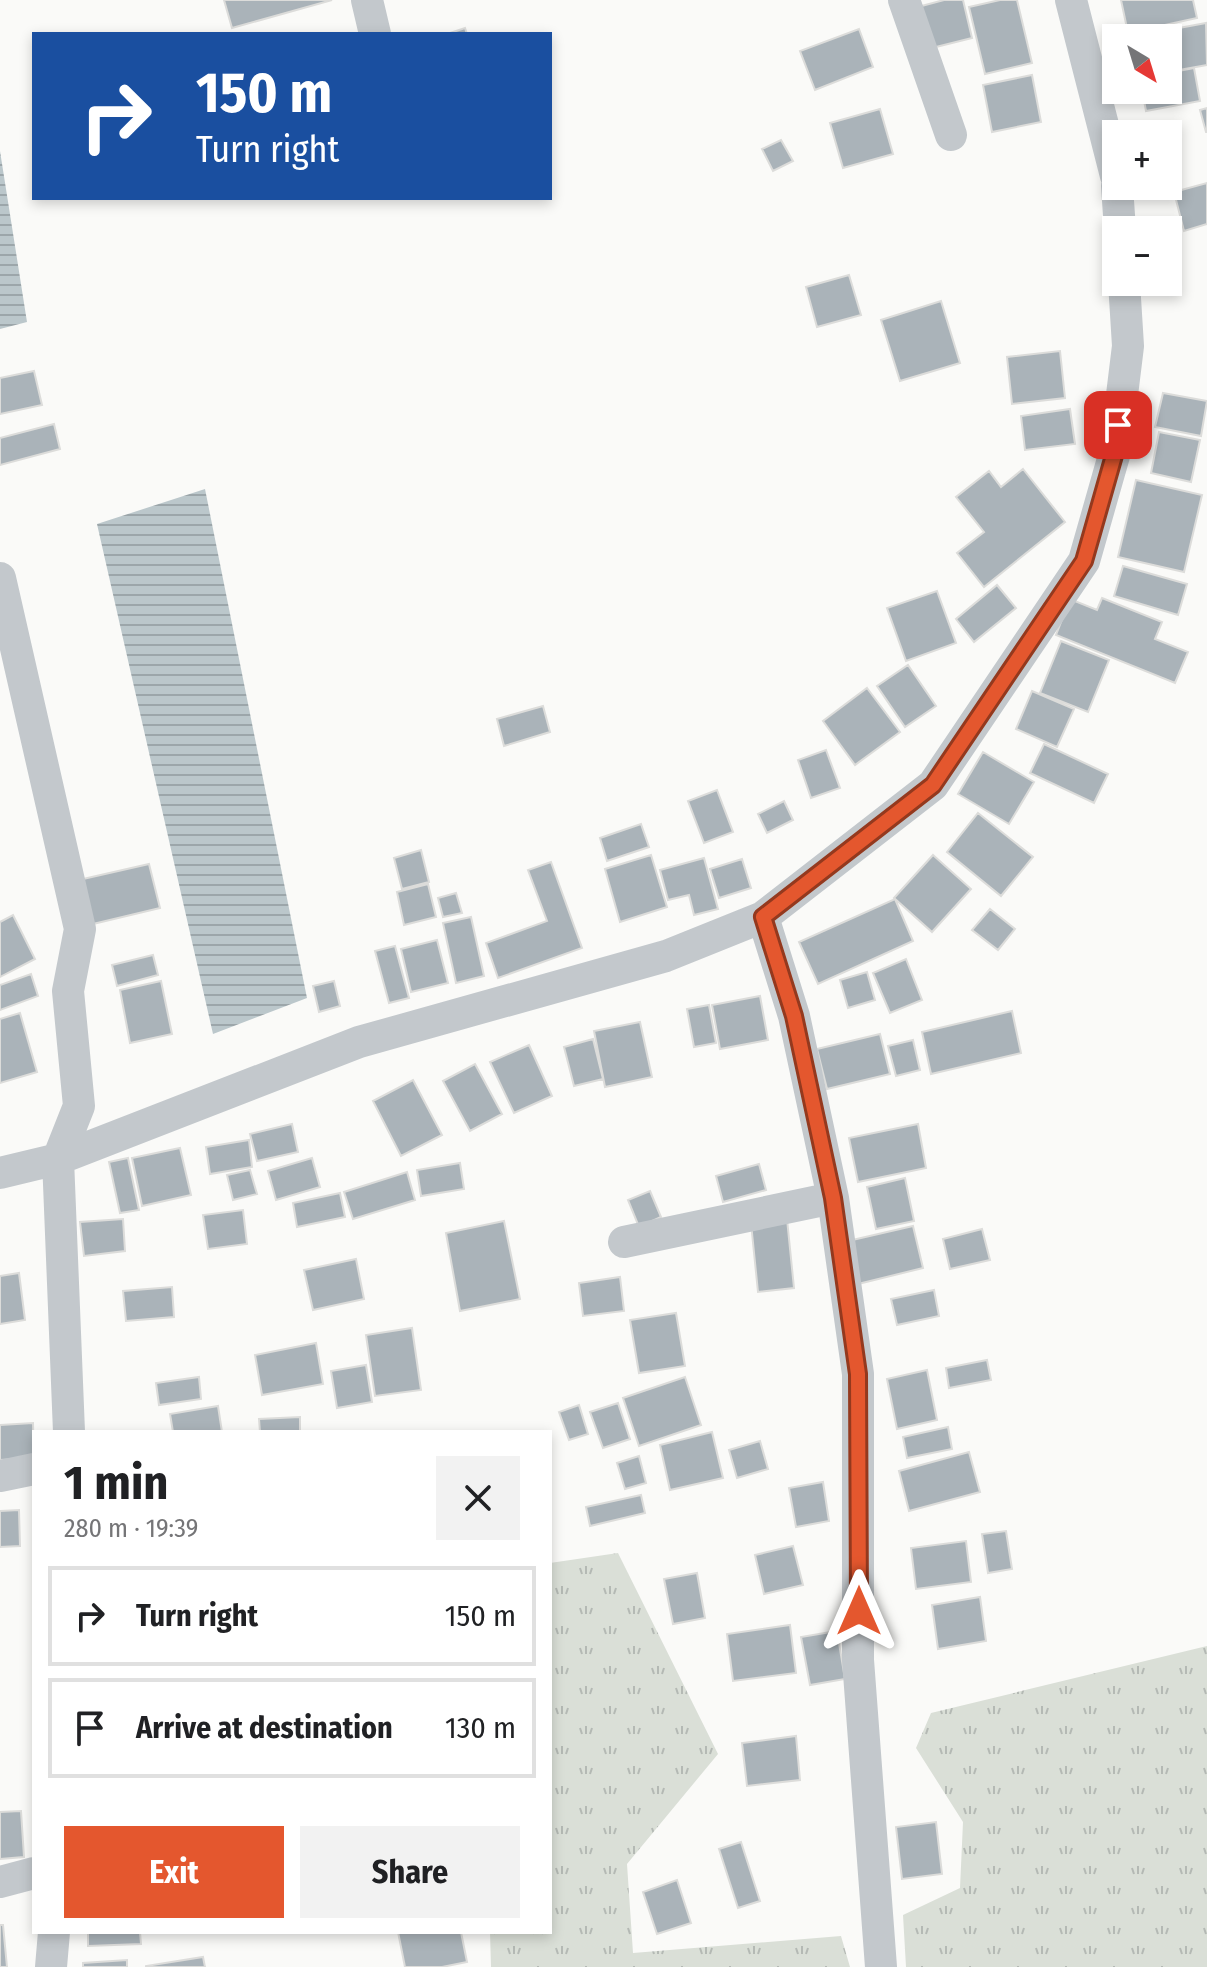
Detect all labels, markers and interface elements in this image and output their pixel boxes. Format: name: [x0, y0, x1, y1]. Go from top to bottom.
north arrow: [1102, 24, 1182, 104]
map controls: [1102, 24, 1182, 296]
text: 150 m: [196, 60, 332, 127]
icon: right: [64, 64, 168, 168]
button: +: [1102, 120, 1182, 200]
text: Turn right: [196, 128, 339, 172]
button: −: [1102, 216, 1182, 296]
pin: [1084, 391, 1152, 459]
icon: arrive: [1096, 403, 1140, 447]
text: 1 min: [64, 1454, 169, 1512]
button: close: [436, 1456, 520, 1540]
text: 280 m · 19:39: [64, 1513, 198, 1544]
position arrow: [817, 1569, 901, 1653]
icon: right: [68, 1594, 112, 1638]
text: Turn right: [136, 1598, 258, 1634]
text: 150 m: [445, 1598, 516, 1634]
icon: arrive: [68, 1706, 112, 1750]
text: Arrive at destination: [136, 1710, 393, 1746]
text: 130 m: [445, 1710, 516, 1746]
button: Exit: [64, 1826, 284, 1918]
button: Share: [300, 1826, 520, 1918]

